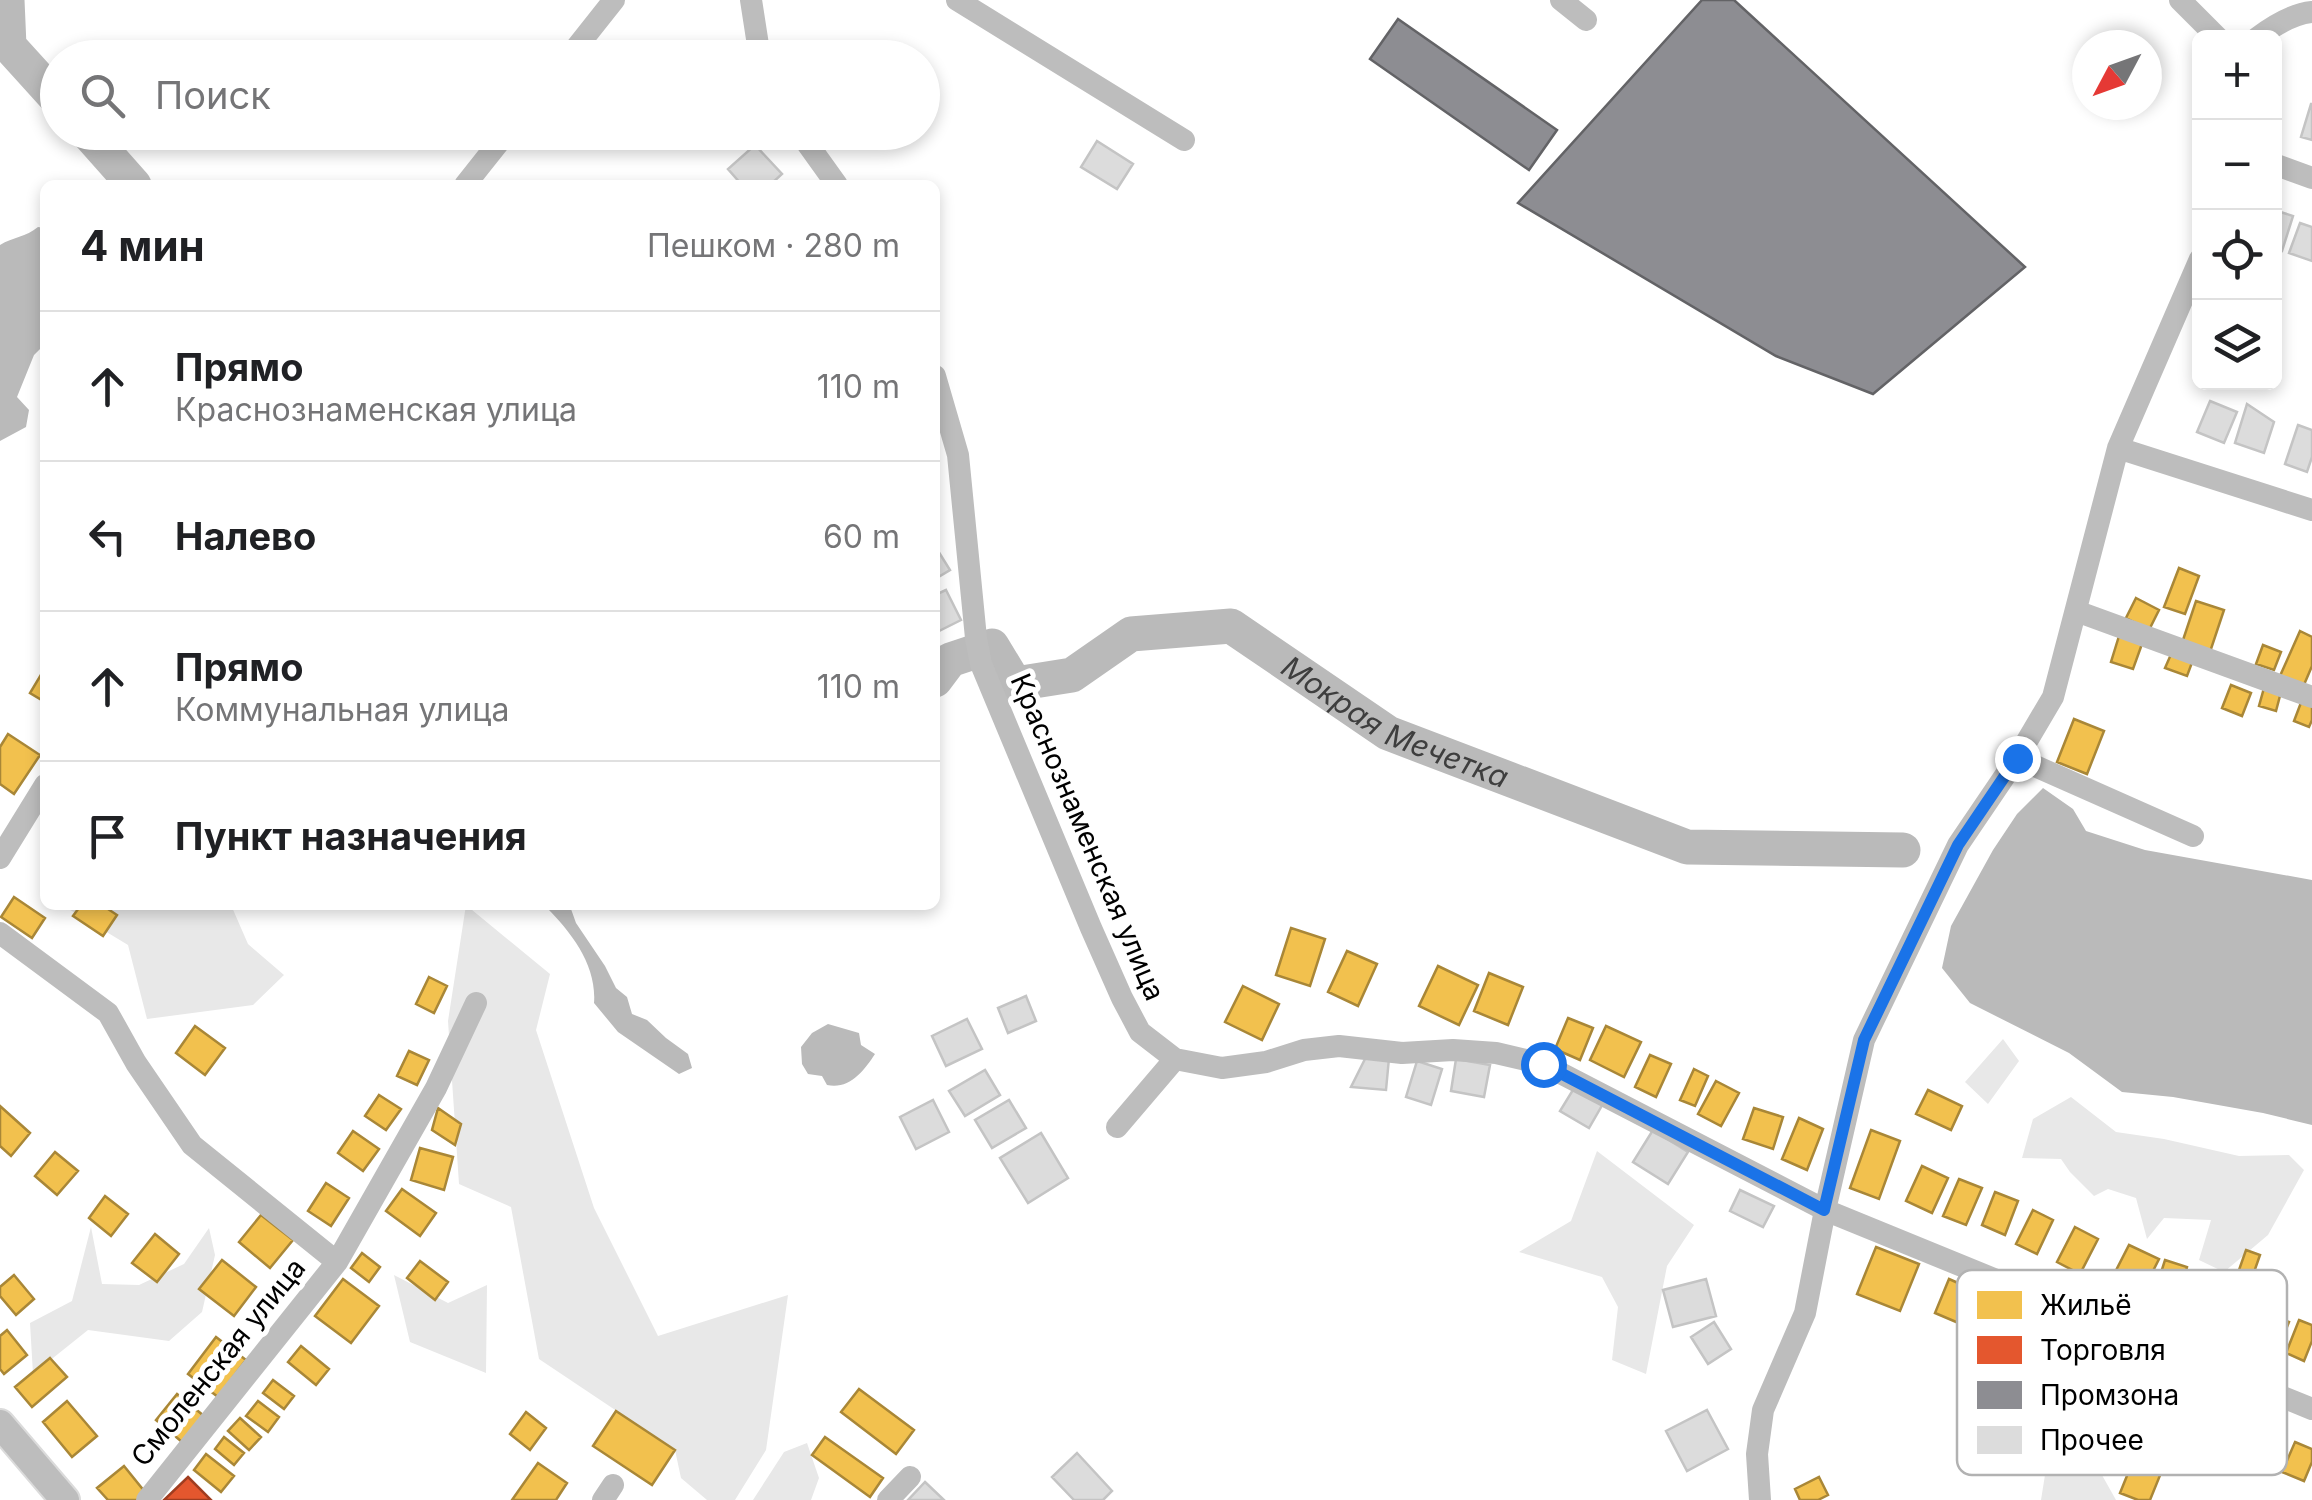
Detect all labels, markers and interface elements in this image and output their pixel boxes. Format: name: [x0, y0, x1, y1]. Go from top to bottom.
north arrow: [2072, 30, 2162, 120]
map controls: [2192, 30, 2282, 390]
button: +: [2192, 30, 2282, 120]
search box: [40, 40, 940, 150]
icon: search: [75, 68, 130, 123]
text: Поиск: [155, 72, 271, 118]
button: −: [2192, 120, 2282, 210]
button: locate: [2192, 210, 2282, 300]
text: 4 мин: [80, 220, 205, 271]
text: Пешком · 280 m: [647, 226, 900, 265]
button: layers: [2192, 300, 2282, 390]
text: Прямо: [175, 344, 303, 390]
icon: ahead: [80, 359, 135, 414]
text: 110 m: [817, 367, 900, 406]
text: Краснознаменская улица: [175, 390, 577, 429]
icon: left: [80, 509, 135, 564]
text: Налево: [175, 513, 316, 559]
text: 60 m: [823, 517, 900, 556]
text: Прямо: [175, 644, 303, 690]
water label: Мокрая Мечетка: [1275, 648, 1514, 795]
icon: ahead: [80, 659, 135, 714]
text: 110 m: [817, 667, 900, 706]
street label: Краснознаменская улица: [1004, 668, 1172, 1006]
text: Коммунальная улица: [175, 690, 509, 729]
route end: [1995, 736, 2041, 782]
icon: arrive: [80, 809, 135, 864]
text: Пункт назначения: [175, 813, 527, 859]
route start: [1521, 1042, 1567, 1088]
street label: Смоленская улица: [124, 1251, 312, 1473]
legend: [1957, 1270, 2287, 1475]
text: Жильё: [2040, 1288, 2132, 1322]
text: Торговля: [2040, 1333, 2166, 1367]
text: Промзона: [2040, 1378, 2179, 1412]
text: Прочее: [2040, 1423, 2144, 1457]

